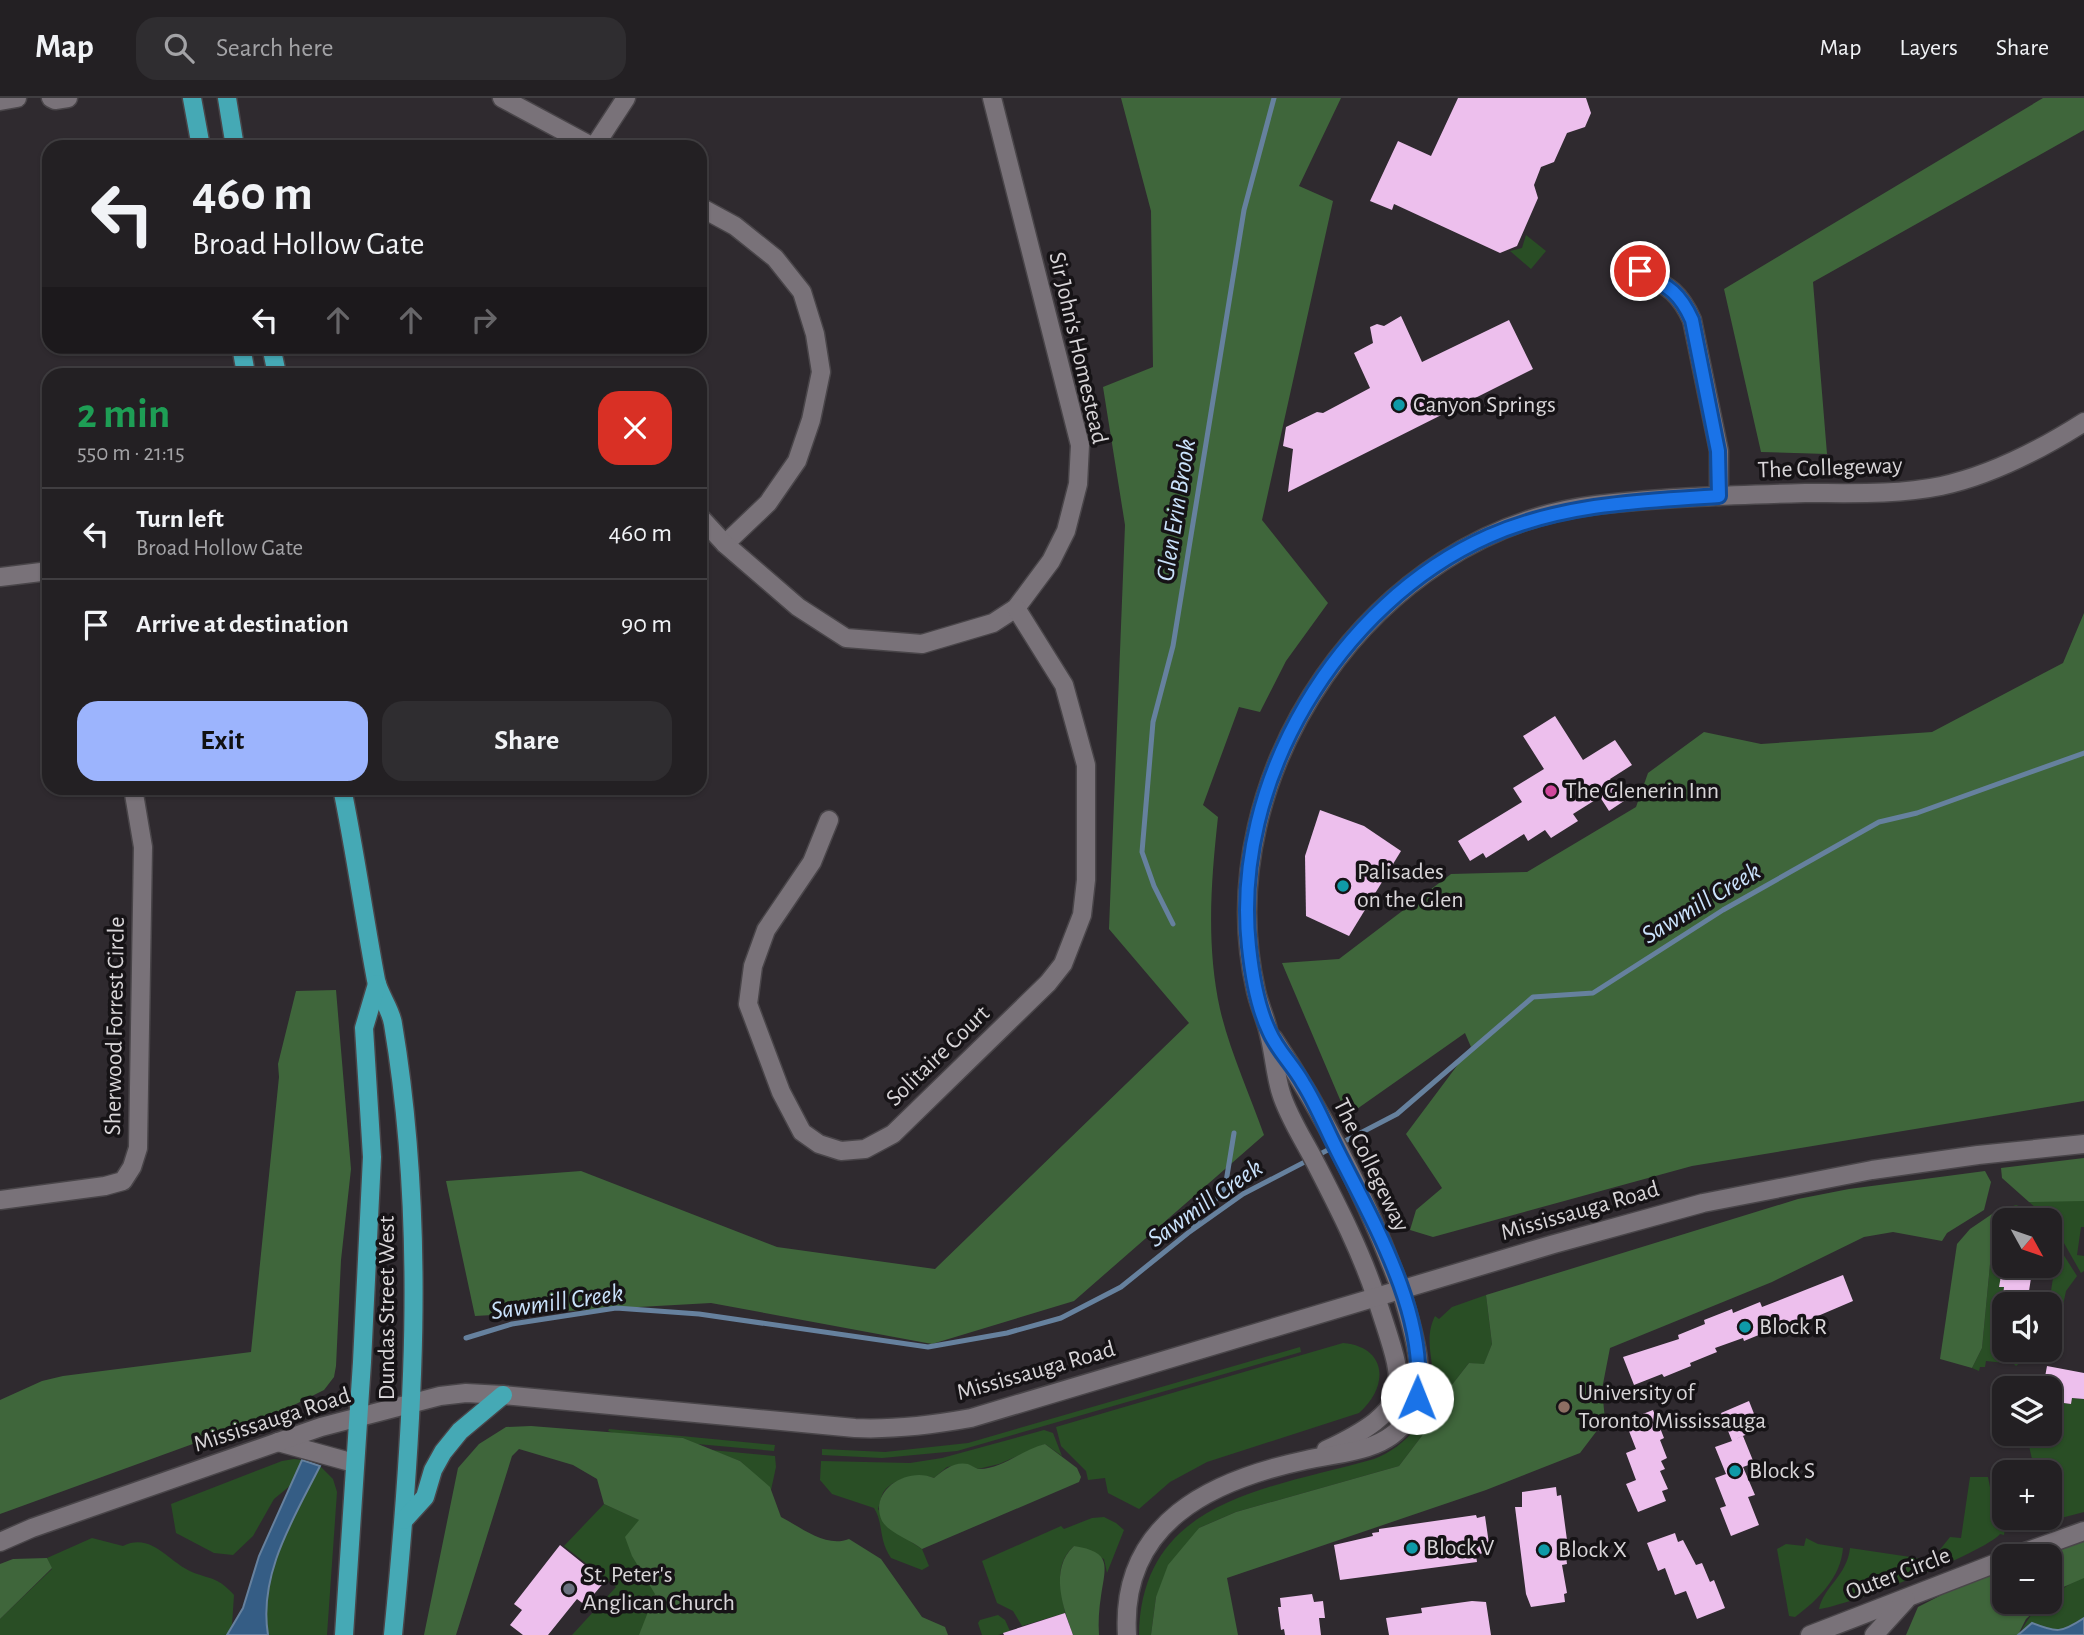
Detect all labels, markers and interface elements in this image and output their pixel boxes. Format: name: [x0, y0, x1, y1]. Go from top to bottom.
search box: [136, 17, 626, 80]
icon: search: [160, 29, 198, 67]
text: Map: [35, 31, 94, 64]
text: Search here: [216, 35, 334, 61]
text: Map: [1819, 36, 1861, 60]
text: Layers: [1899, 36, 1958, 60]
text: Share: [1996, 36, 2049, 60]
icon: left: [77, 168, 168, 259]
text: 460 m: [192, 170, 313, 219]
text: Broad Hollow Gate: [192, 228, 425, 260]
pin: [1610, 241, 1670, 301]
street label: Sir John's Homestead: [1044, 250, 1112, 446]
icon: arrive: [1621, 252, 1659, 290]
icon: left: [246, 301, 284, 339]
icon: ahead: [319, 301, 357, 339]
icon: ahead: [392, 301, 430, 339]
icon: right: [465, 301, 503, 339]
button: close: [598, 391, 672, 465]
text: 2 min: [77, 393, 170, 435]
place label: Canyon Springs: [1413, 393, 1556, 417]
marker: Canyon Springs: [1391, 397, 1407, 413]
water label: Glen Erin Brook: [1152, 437, 1200, 583]
text: 550 m · 21:15: [77, 442, 185, 465]
street label: The Collegeway: [1757, 453, 1903, 483]
text: Turn left: [136, 506, 224, 532]
icon: left: [77, 515, 115, 553]
text: 460 m: [608, 520, 672, 546]
text: Broad Hollow Gate: [136, 537, 303, 560]
icon: arrive: [77, 606, 115, 644]
text: Arrive at destination: [136, 611, 349, 637]
text: 90 m: [621, 611, 672, 637]
button: Exit: [77, 701, 368, 781]
button: Share: [382, 701, 672, 781]
place label: The Glenerin Inn: [1565, 779, 1719, 803]
marker: The Glenerin Inn: [1543, 783, 1559, 799]
water label: Sawmill Creek: [1637, 858, 1765, 948]
place label: Palisades on the Glen: [1357, 860, 1464, 912]
marker: Palisades on the Glen: [1335, 878, 1351, 894]
street label: Sherwood Forrest Circle: [101, 916, 129, 1136]
street label: Solitaire Court: [882, 1001, 994, 1111]
street label: The Collegeway: [1328, 1095, 1414, 1235]
water label: Sawmill Creek: [1143, 1154, 1267, 1252]
street label: Mississauga Road: [1498, 1177, 1662, 1245]
north arrow: [1992, 1208, 2062, 1278]
map controls: [1992, 1208, 2062, 1614]
street label: Dundas Street West: [375, 1215, 399, 1400]
water label: Sawmill Creek: [489, 1280, 625, 1324]
button: sound: [1992, 1292, 2062, 1362]
place label: Block R: [1759, 1315, 1827, 1339]
marker: Block R: [1737, 1319, 1753, 1335]
street label: Mississauga Road: [954, 1337, 1118, 1405]
position arrow: [1380, 1361, 1454, 1435]
button: layers: [1992, 1376, 2062, 1446]
place label: University of Toronto Mississauga: [1578, 1381, 1766, 1433]
street label: Mississauga Road: [191, 1383, 353, 1457]
marker: University of Toronto Mississauga: [1556, 1399, 1572, 1415]
place label: Block S: [1749, 1459, 1815, 1483]
button: +: [1992, 1460, 2062, 1530]
marker: Block S: [1727, 1463, 1743, 1479]
place label: Block V: [1426, 1536, 1495, 1560]
place label: Block X: [1558, 1538, 1627, 1562]
marker: Block V: [1404, 1540, 1420, 1556]
marker: Block X: [1536, 1542, 1552, 1558]
street label: Outer Circle: [1842, 1543, 1954, 1605]
button: −: [1992, 1544, 2062, 1614]
place label: St. Peter's Anglican Church: [583, 1563, 735, 1615]
marker: St. Peter's Anglican Church: [561, 1581, 577, 1597]

